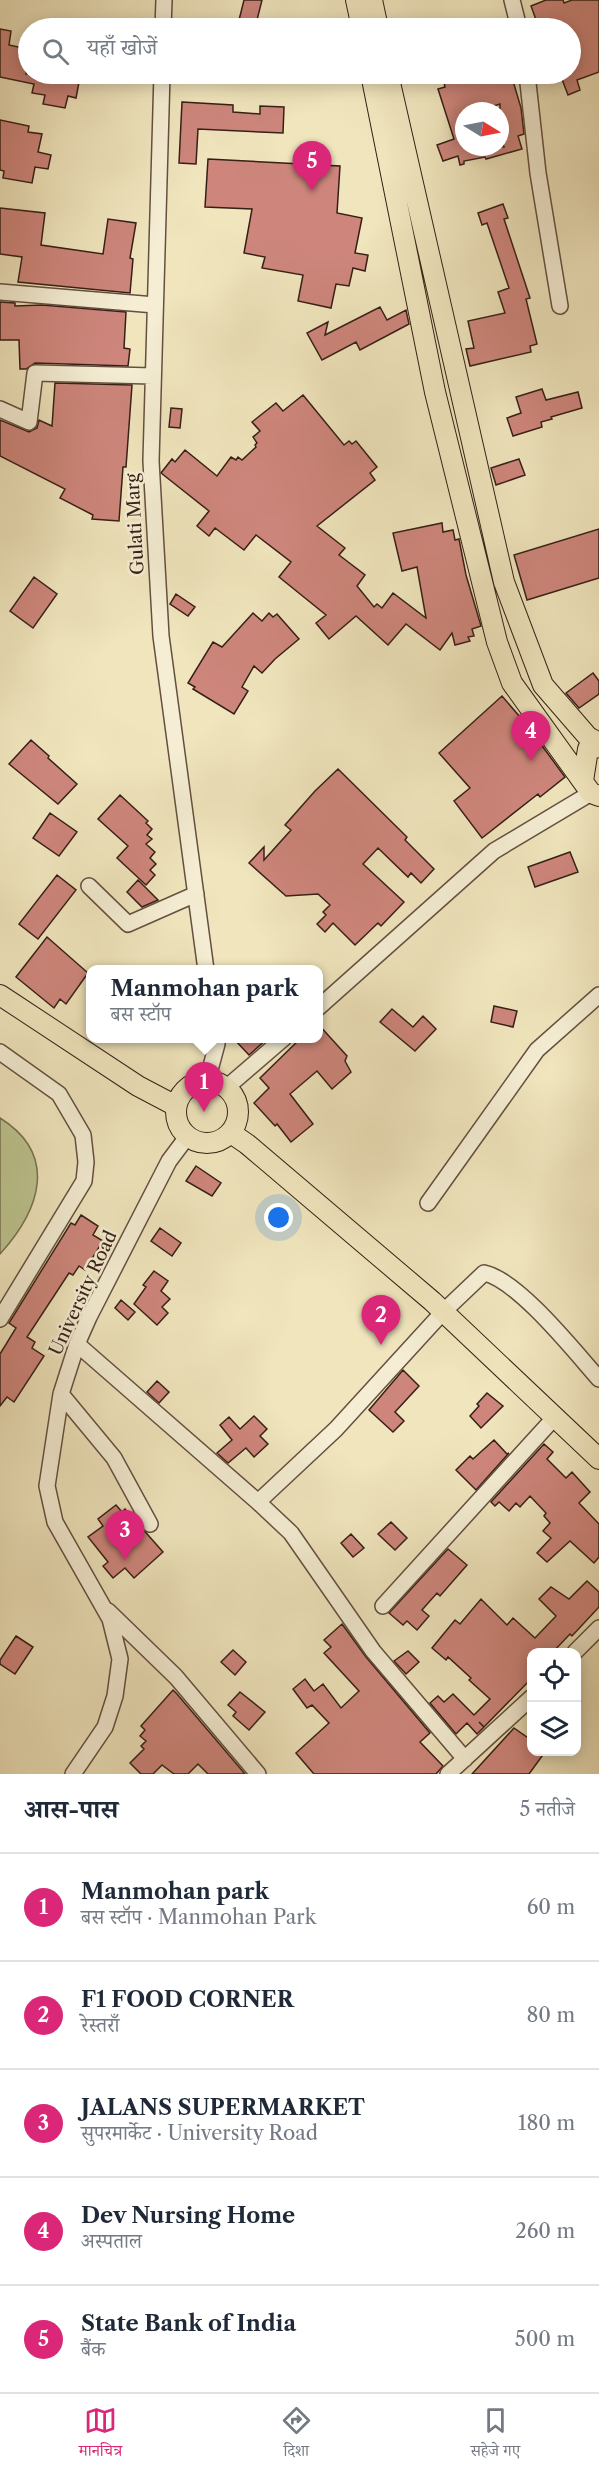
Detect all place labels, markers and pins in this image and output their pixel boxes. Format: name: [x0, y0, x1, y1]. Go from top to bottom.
pin: 5: [292, 142, 332, 191]
pin: 4: [512, 712, 550, 761]
pin: 1: [184, 1062, 224, 1112]
pin: 2: [362, 1296, 400, 1345]
pin: 3: [106, 1510, 144, 1560]

